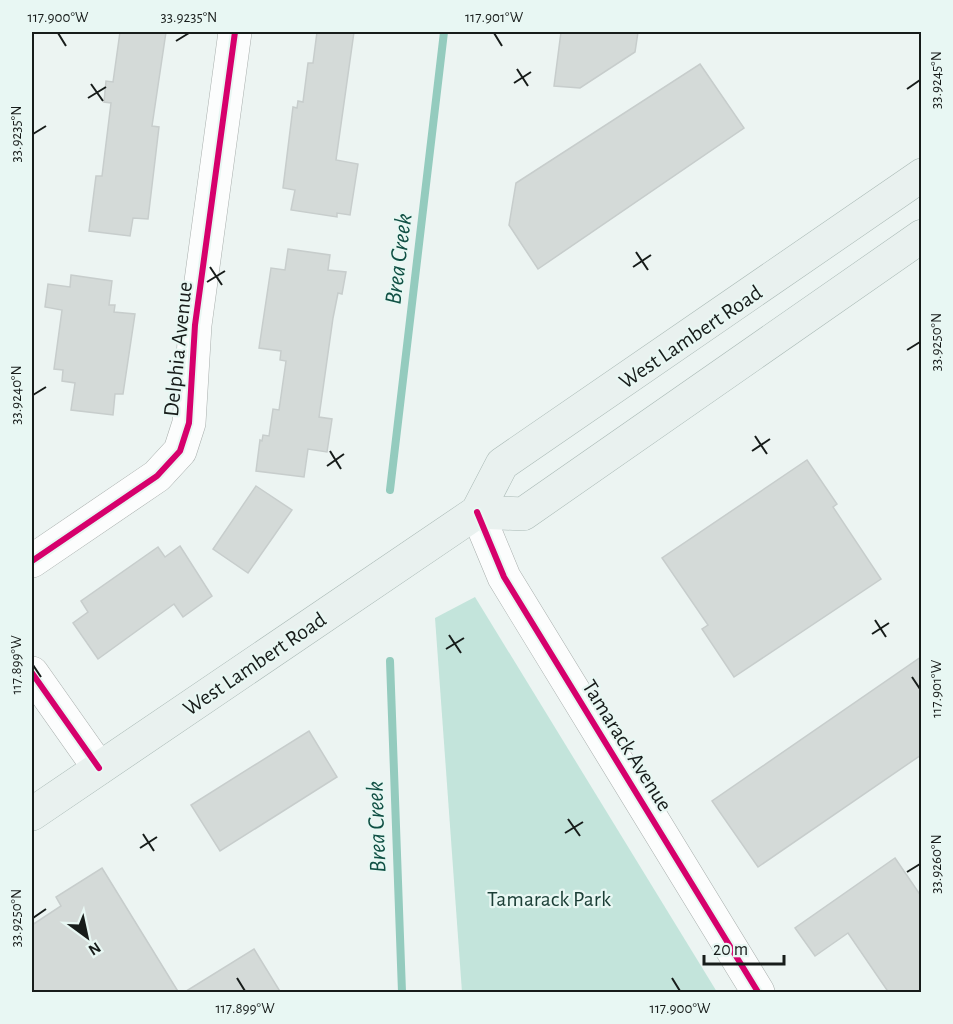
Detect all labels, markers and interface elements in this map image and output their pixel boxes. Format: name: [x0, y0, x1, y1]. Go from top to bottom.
text: 117.900°W: [28, 10, 89, 25]
text: 33.9235°N: [161, 10, 217, 25]
text: 117.901°W: [465, 10, 524, 25]
text: 33.9245°N: [929, 51, 944, 109]
text: 33.9235°N: [9, 106, 24, 162]
water label: Brea Creek: [382, 212, 416, 306]
street label: Delphia Avenue: [160, 280, 196, 418]
street label: West Lambert Road: [615, 281, 766, 393]
text: 33.9250°N: [929, 313, 944, 371]
text: 33.9240°N: [9, 365, 24, 425]
street label: West Lambert Road: [179, 608, 330, 720]
text: 117.899°W: [9, 635, 24, 695]
text: 117.901°W: [929, 659, 944, 718]
street label: Tamarack Avenue: [578, 676, 676, 815]
water label: Brea Creek: [363, 781, 391, 873]
text: 33.9260°N: [929, 834, 944, 894]
park label: Tamarack Park: [487, 888, 611, 910]
text: 33.9250°N: [9, 889, 24, 947]
north arrow: [57, 907, 117, 967]
scale bar: [704, 928, 784, 966]
text: N: [86, 939, 104, 958]
text: 20 m: [713, 941, 748, 959]
text: 117.899°W: [215, 1001, 275, 1016]
text: 117.900°W: [650, 1001, 711, 1016]

